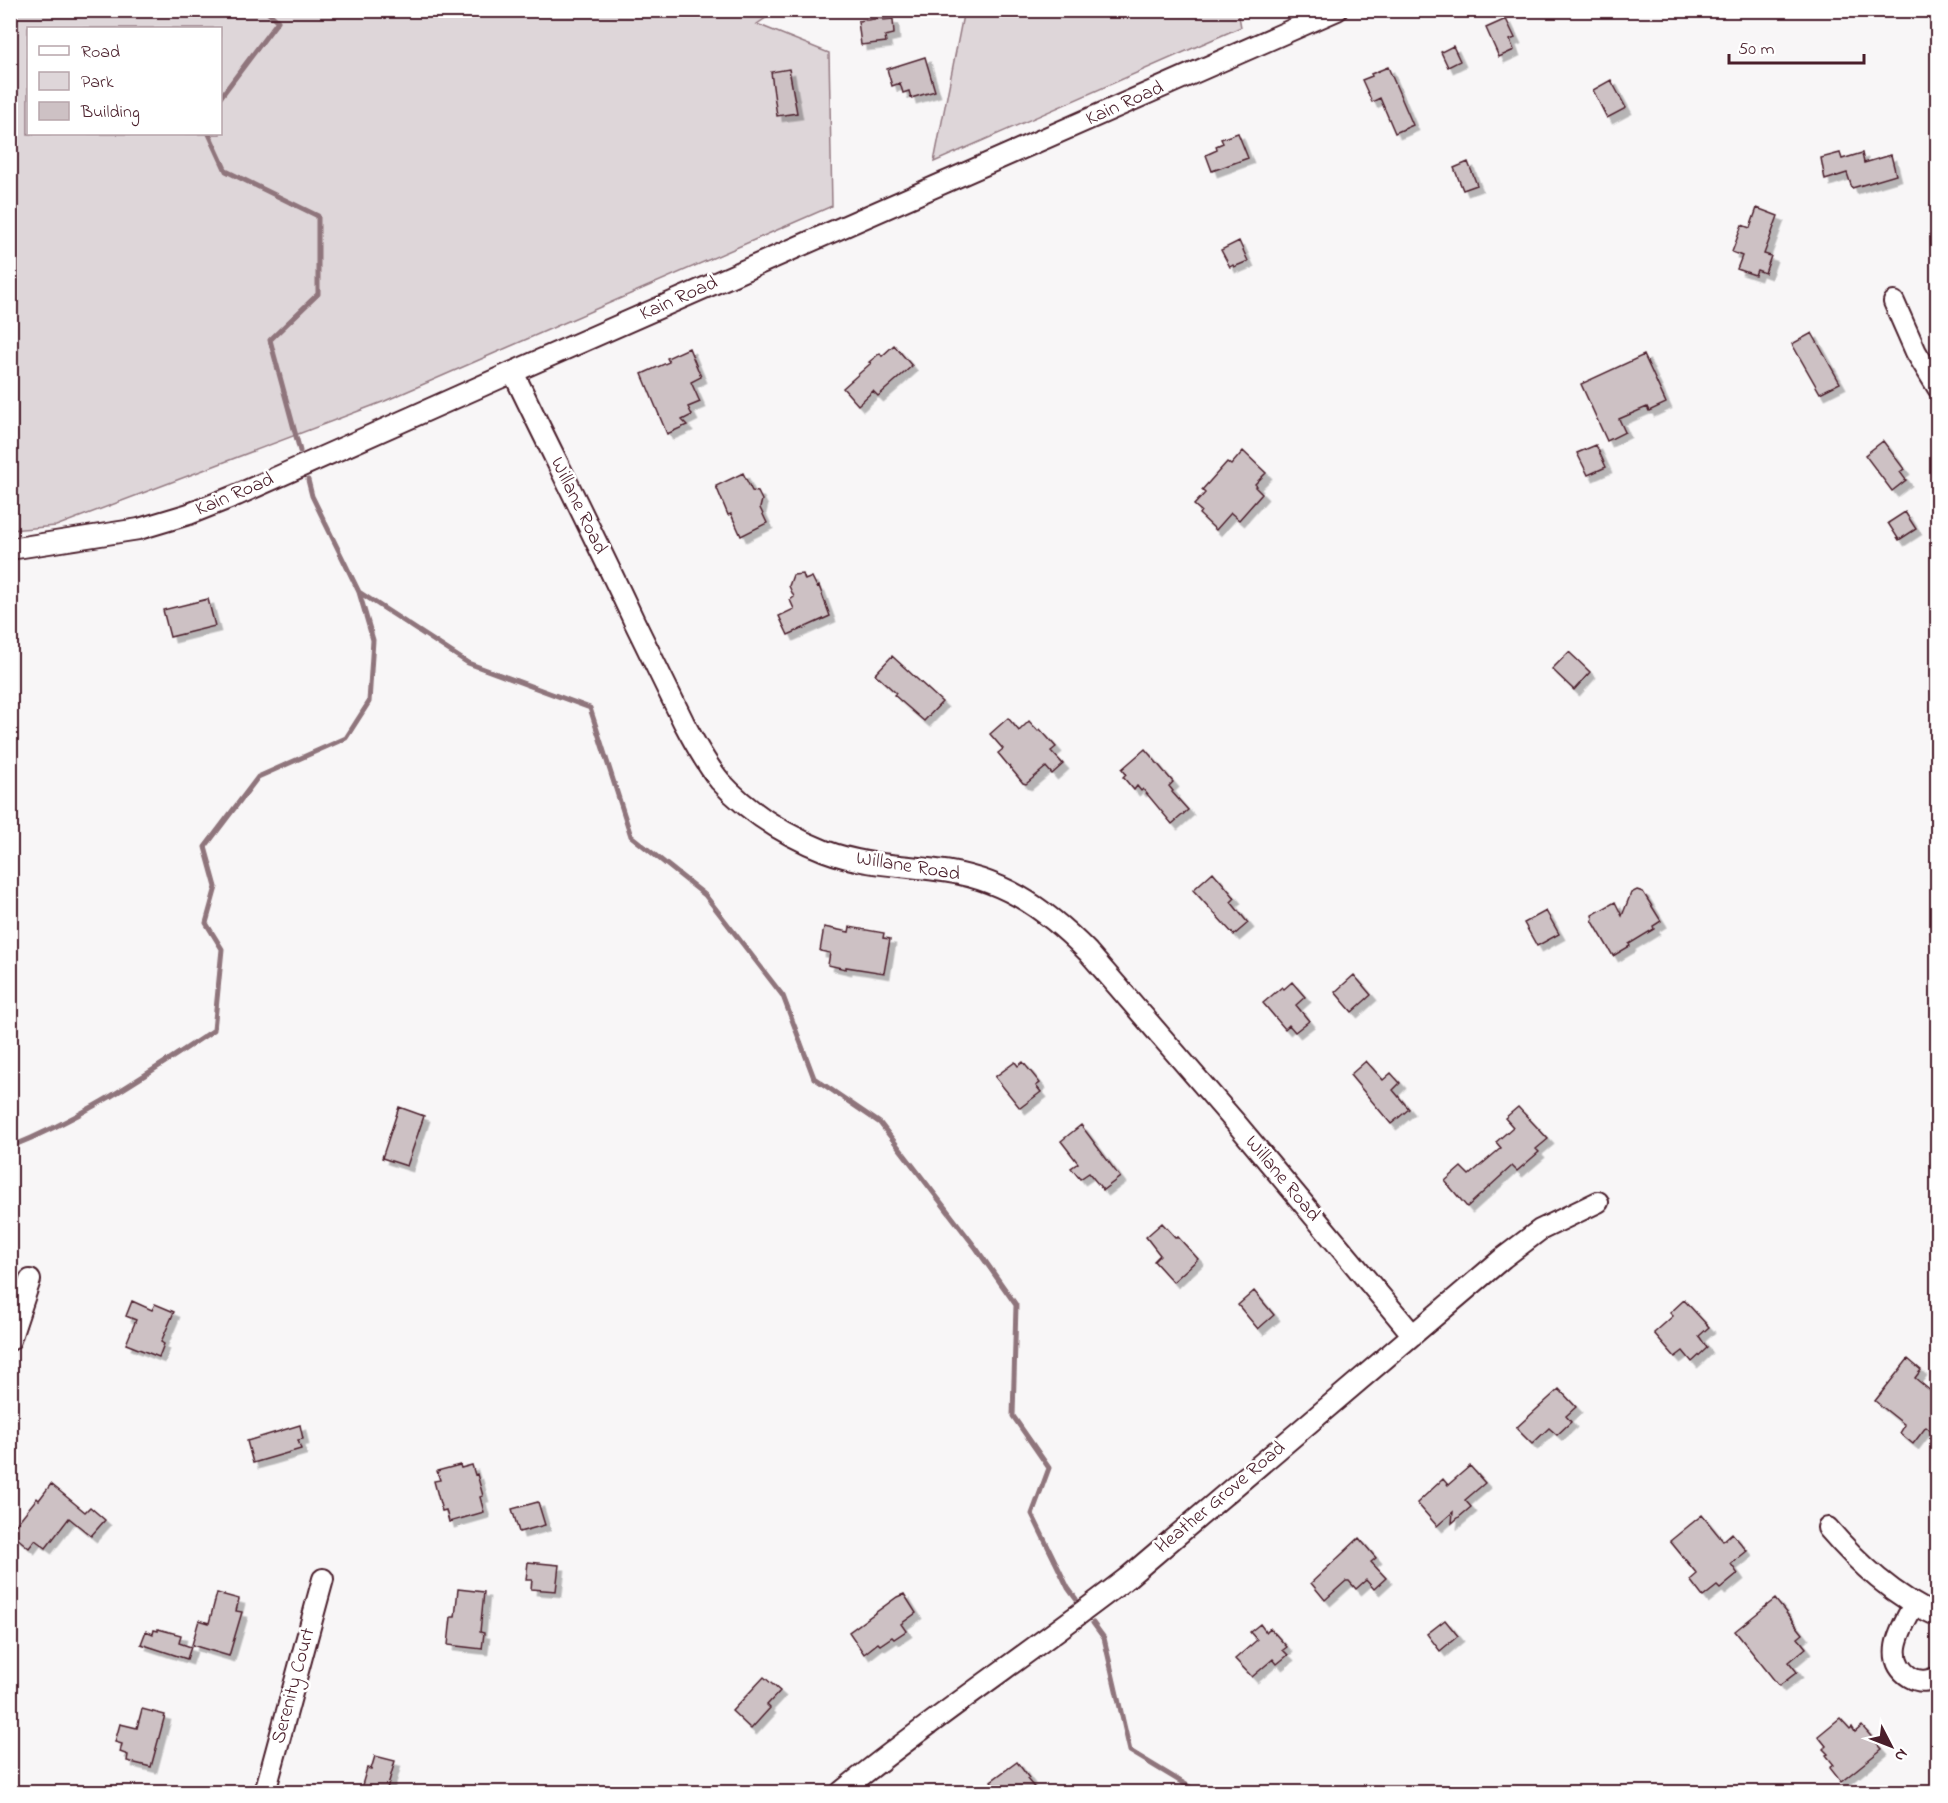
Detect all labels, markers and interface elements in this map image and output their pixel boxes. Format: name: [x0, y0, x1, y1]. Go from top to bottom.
legend: [27, 27, 222, 135]
scale bar: [1729, 27, 1864, 65]
text: 50 m: [1738, 37, 1775, 63]
text: Road: [81, 40, 120, 66]
text: Park: [81, 70, 114, 96]
street label: Kain Road: [1081, 74, 1169, 134]
text: Building: [80, 100, 140, 127]
street label: Kain Road: [635, 269, 723, 329]
street label: Willane Road: [542, 452, 614, 560]
street label: Kain Road: [191, 466, 279, 524]
street label: Willane Road: [854, 844, 962, 890]
street label: Willane Road: [1237, 1129, 1327, 1229]
street label: Heather Grove Road: [1149, 1435, 1293, 1561]
street label: Serenity Court: [265, 1625, 323, 1747]
north arrow: [1861, 1716, 1921, 1776]
text: N: [1888, 1743, 1913, 1767]

